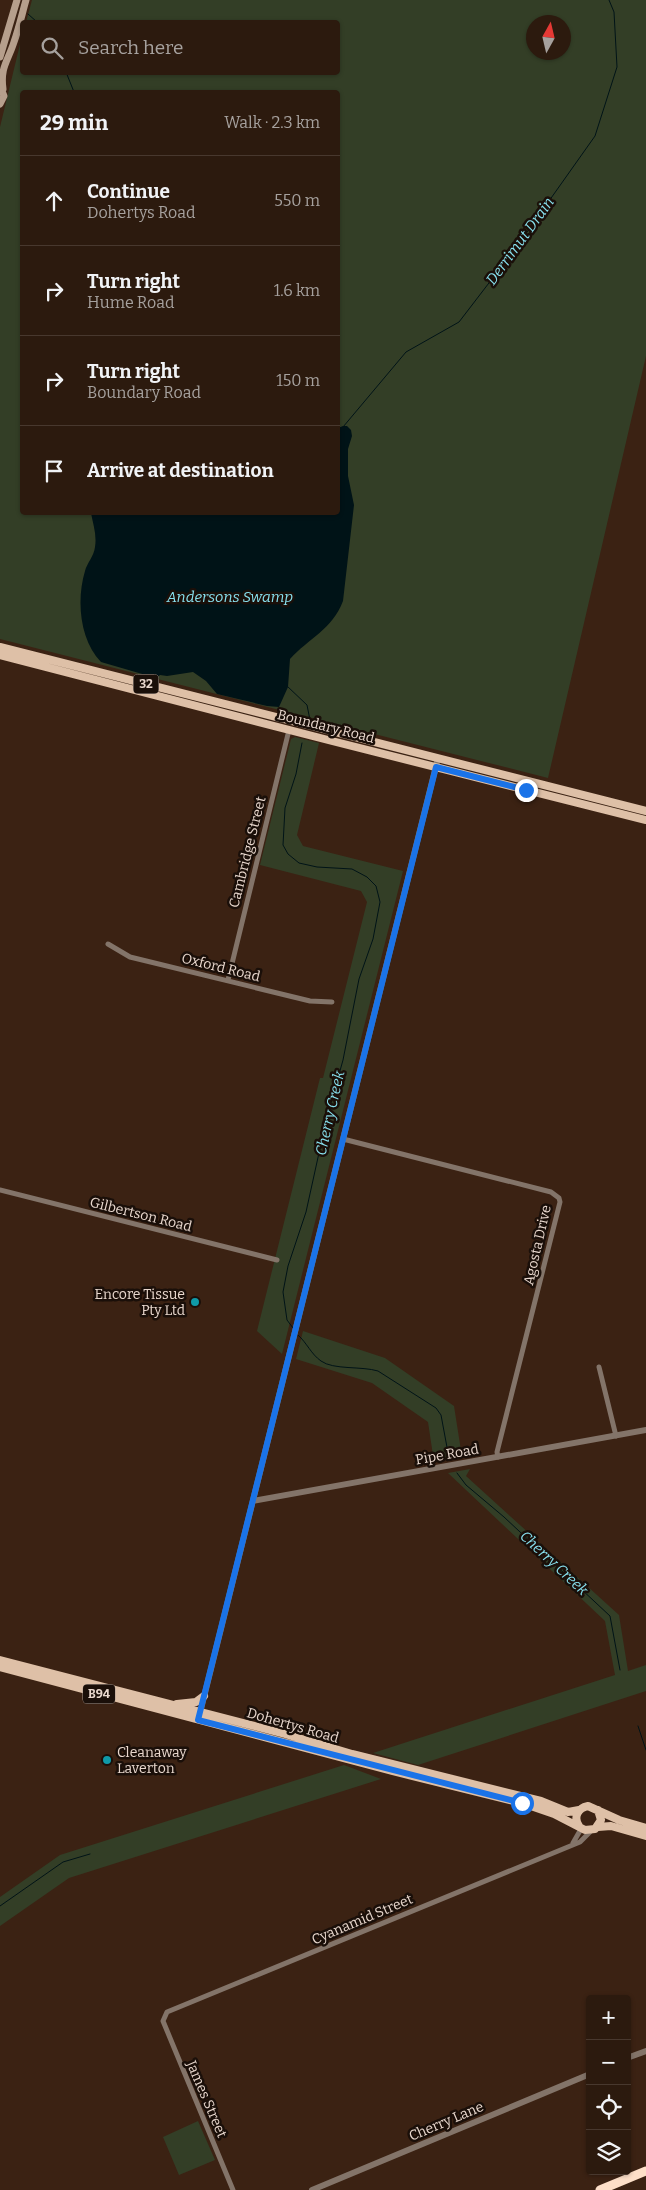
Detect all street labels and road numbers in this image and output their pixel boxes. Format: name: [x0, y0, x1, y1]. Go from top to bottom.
road number: 32: [134, 674, 158, 694]
street label: Boundary Road: [275, 706, 376, 747]
street label: Cambridge Street: [225, 795, 270, 909]
street label: Oxford Road: [180, 950, 262, 985]
street label: Gilbertson Road: [88, 1194, 194, 1235]
street label: Agosta Drive: [520, 1203, 555, 1287]
street label: Pipe Road: [414, 1441, 480, 1468]
road number: B94: [83, 1685, 115, 1704]
street label: Dohertys Road: [245, 1704, 341, 1747]
street label: Cyanamid Street: [309, 1890, 415, 1948]
street label: James Street: [182, 2057, 230, 2140]
street label: Cherry Lane: [406, 2098, 486, 2145]

